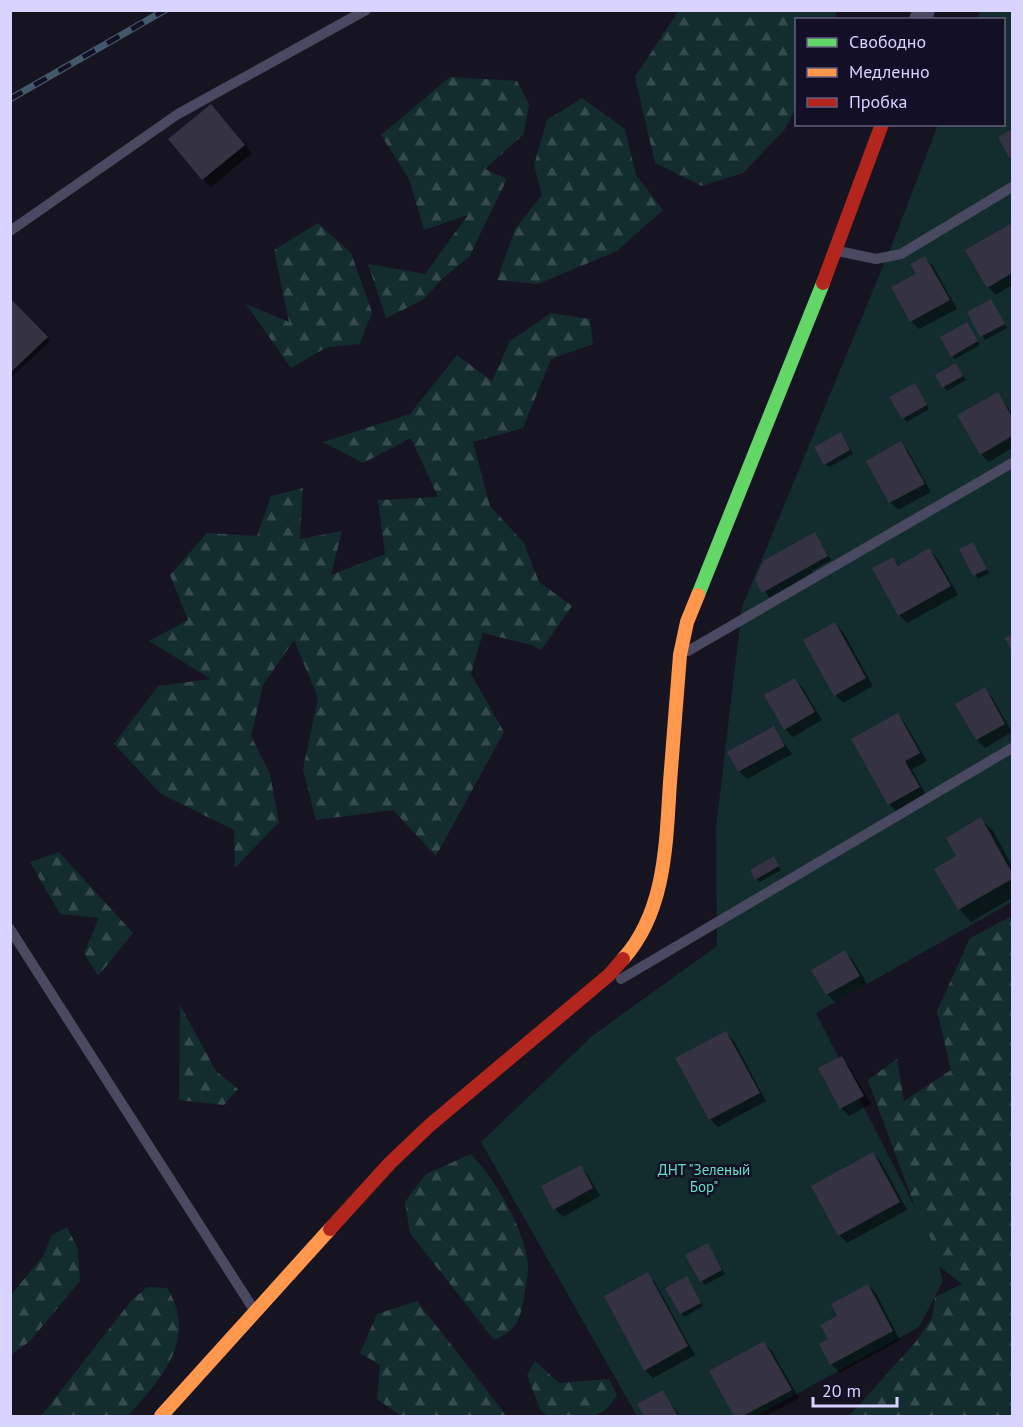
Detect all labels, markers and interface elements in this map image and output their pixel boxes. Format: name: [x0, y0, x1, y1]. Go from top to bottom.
legend: [795, 18, 1005, 126]
text: Свободно: [849, 30, 926, 53]
text: Медленно: [849, 60, 930, 83]
text: Пробка: [849, 90, 907, 113]
park label: ДНТ "Зеленый Бор": [658, 1160, 750, 1196]
scale bar: [813, 1370, 897, 1408]
text: 20 m: [822, 1379, 861, 1402]

